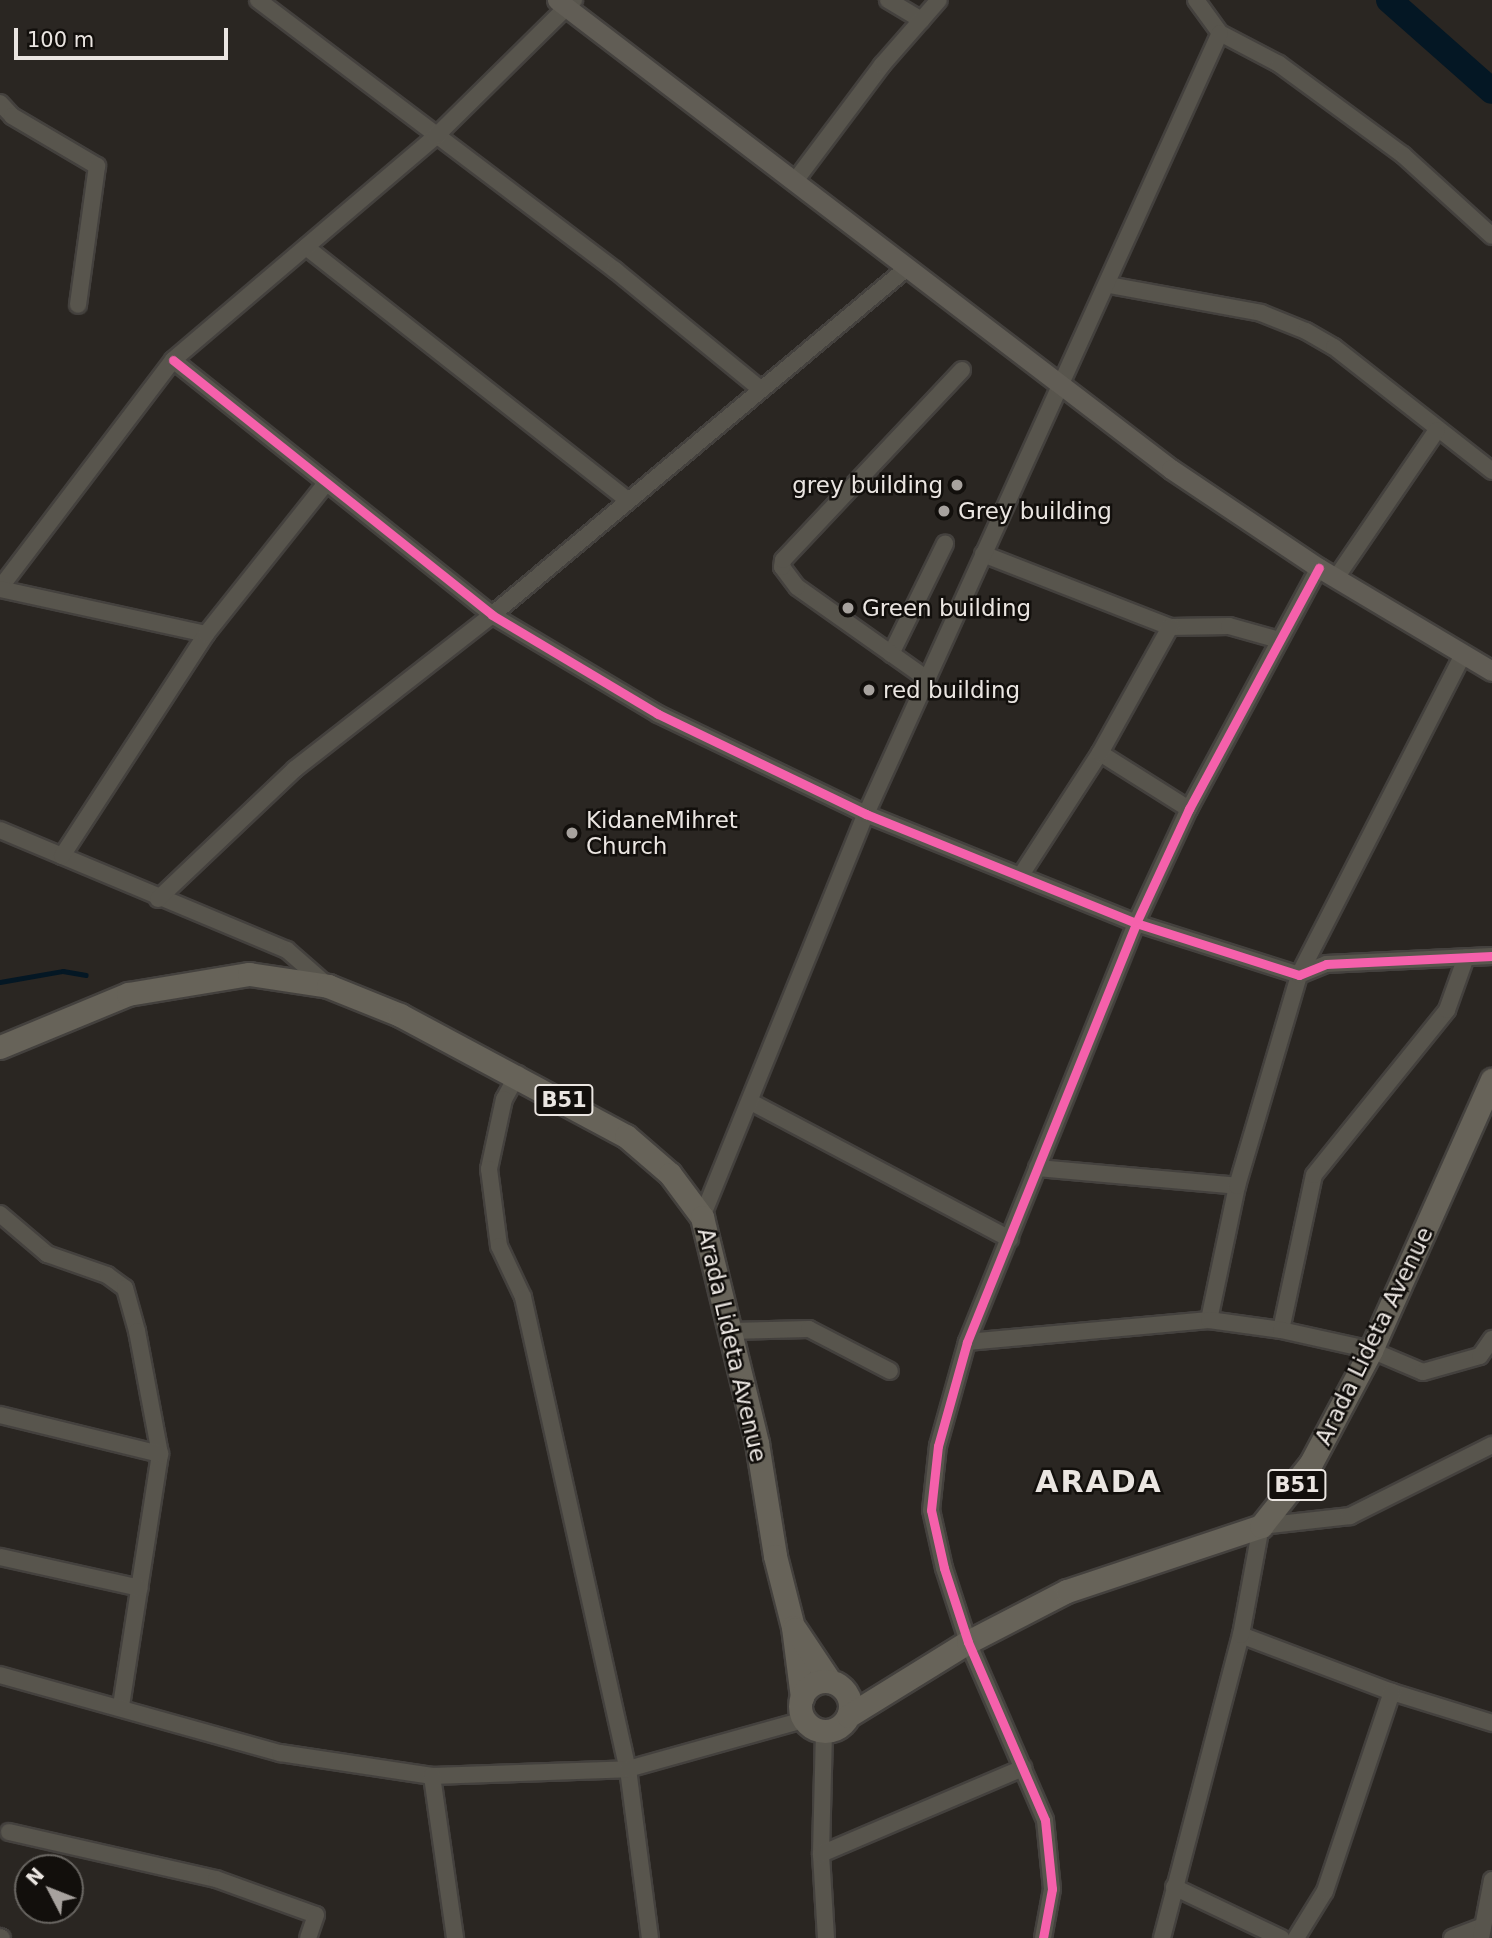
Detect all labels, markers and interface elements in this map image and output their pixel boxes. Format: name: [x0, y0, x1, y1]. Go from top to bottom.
scale bar: [18, 14, 231, 58]
text: 100 m: [27, 28, 94, 52]
place label: grey building: [792, 471, 943, 499]
marker: grey building: [949, 477, 965, 493]
place label: Grey building: [958, 497, 1112, 525]
marker: Grey building: [936, 503, 952, 519]
place label: Green building: [862, 594, 1031, 622]
marker: Green building: [840, 600, 856, 616]
place label: red building: [883, 676, 1020, 704]
marker: red building: [861, 682, 877, 698]
place label: KidaneMihret Church: [586, 806, 738, 860]
marker: KidaneMihret Church: [564, 825, 580, 841]
road number: B51: [534, 1082, 594, 1118]
street label: Arada Lideta Avenue: [1309, 1222, 1439, 1450]
street label: Arada Lideta Avenue: [692, 1225, 772, 1465]
district label: ARADA: [1036, 1464, 1162, 1500]
road number: B51: [1267, 1468, 1327, 1502]
north arrow: [14, 1854, 84, 1924]
text: N: [21, 1863, 48, 1890]

